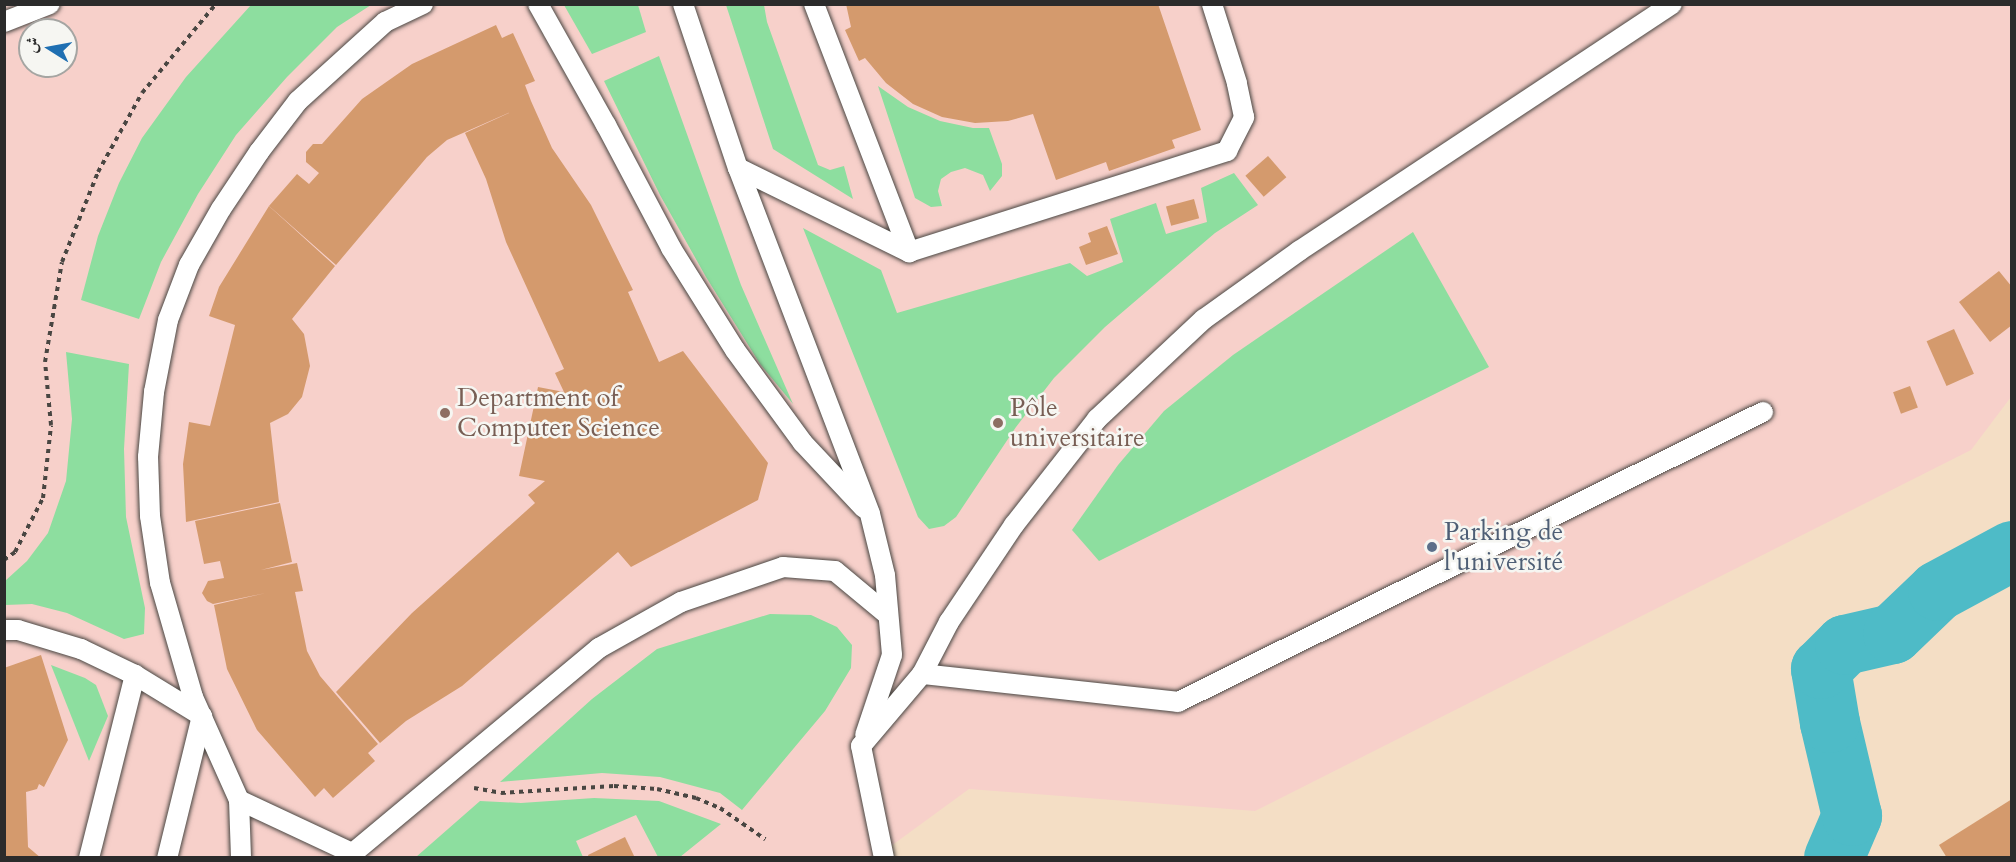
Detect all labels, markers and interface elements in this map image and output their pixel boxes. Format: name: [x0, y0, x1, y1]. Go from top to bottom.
north arrow: [18, 18, 78, 78]
text: ش: [20, 35, 45, 55]
place label: Department of Computer Science: [457, 382, 660, 443]
place label: Pôle universitaire: [1010, 392, 1145, 454]
marker: Department of Computer Science: [438, 406, 452, 420]
marker: Pôle universitaire: [991, 416, 1005, 430]
place label: Parking de l'université: [1444, 516, 1563, 578]
marker: Parking de l'université: [1425, 540, 1439, 554]

